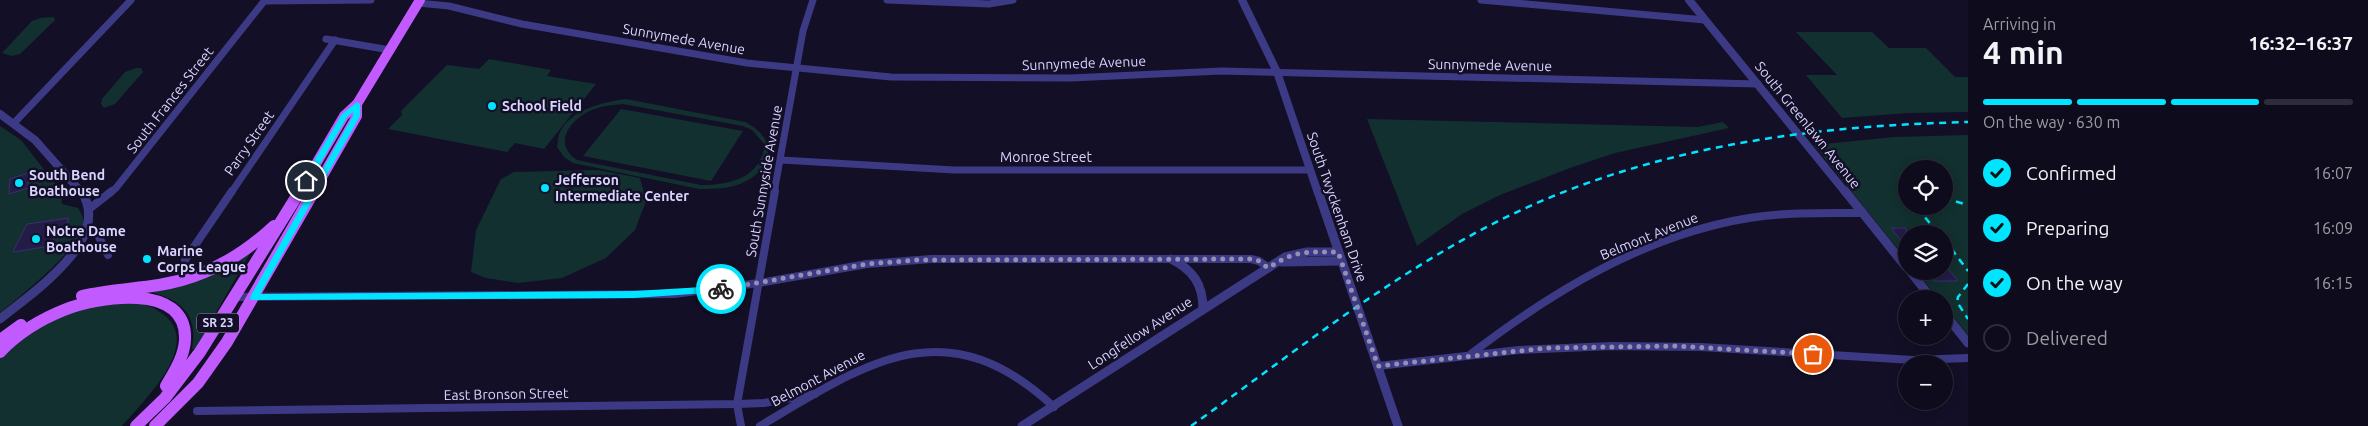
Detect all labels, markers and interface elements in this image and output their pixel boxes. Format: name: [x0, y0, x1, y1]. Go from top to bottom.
text: Arriving in: [1983, 15, 2056, 33]
street label: Sunnymede Avenue: [622, 20, 746, 58]
text: 16:32–16:37: [2248, 32, 2353, 54]
text: 4 min: [1983, 34, 2064, 70]
street label: South Frances Street: [124, 43, 217, 156]
street label: Sunnymede Avenue: [1022, 53, 1146, 73]
street label: Sunnymede Avenue: [1428, 56, 1552, 74]
street label: South Greenlawn Avenue: [1752, 58, 1864, 192]
place label: School Field: [502, 98, 582, 114]
marker: School Field: [486, 100, 498, 112]
street label: South Sunnyside Avenue: [743, 104, 785, 258]
street label: Parry Street: [221, 107, 277, 178]
text: On the way · 630 m: [1983, 113, 2120, 131]
street label: South Twyckenham Drive: [1304, 130, 1370, 284]
street label: Monroe Street: [1000, 149, 1092, 165]
icon: check: [1983, 159, 2011, 187]
pin: [285, 160, 327, 202]
map controls: [1898, 160, 1953, 410]
button: locate: [1898, 160, 1953, 215]
text: Confirmed: [2026, 162, 2117, 184]
text: 16:07: [2313, 164, 2353, 182]
place label: South Bend Boathouse: [29, 167, 105, 199]
icon: home: [292, 167, 320, 195]
place label: Jefferson Intermediate Center: [555, 172, 689, 204]
marker: South Bend Boathouse: [13, 177, 25, 189]
marker: Jefferson Intermediate Center: [539, 182, 551, 194]
street label: Belmont Avenue: [1598, 209, 1700, 263]
icon: check: [1983, 214, 2011, 242]
text: Preparing: [2026, 217, 2110, 239]
text: 16:09: [2313, 219, 2353, 237]
place label: Notre Dame Boathouse: [46, 223, 126, 255]
button: layers: [1898, 225, 1953, 280]
marker: Notre Dame Boathouse: [30, 233, 42, 245]
place label: Marine Corps League: [157, 243, 246, 275]
marker: Marine Corps League: [141, 253, 153, 265]
courier: [696, 264, 746, 314]
icon: check: [1983, 269, 2011, 297]
text: On the way: [2026, 272, 2123, 294]
text: 16:15: [2313, 274, 2353, 292]
icon: bike: [707, 275, 735, 303]
button: +: [1898, 290, 1953, 345]
street label: Longfellow Avenue: [1085, 293, 1195, 373]
road number: SR 23: [197, 314, 239, 332]
text: Delivered: [2026, 327, 2108, 349]
pin: [1792, 333, 1834, 375]
icon: bag: [1799, 340, 1827, 368]
street label: Belmont Avenue: [768, 346, 868, 410]
button: −: [1898, 355, 1953, 410]
street label: East Bronson Street: [443, 385, 569, 403]

